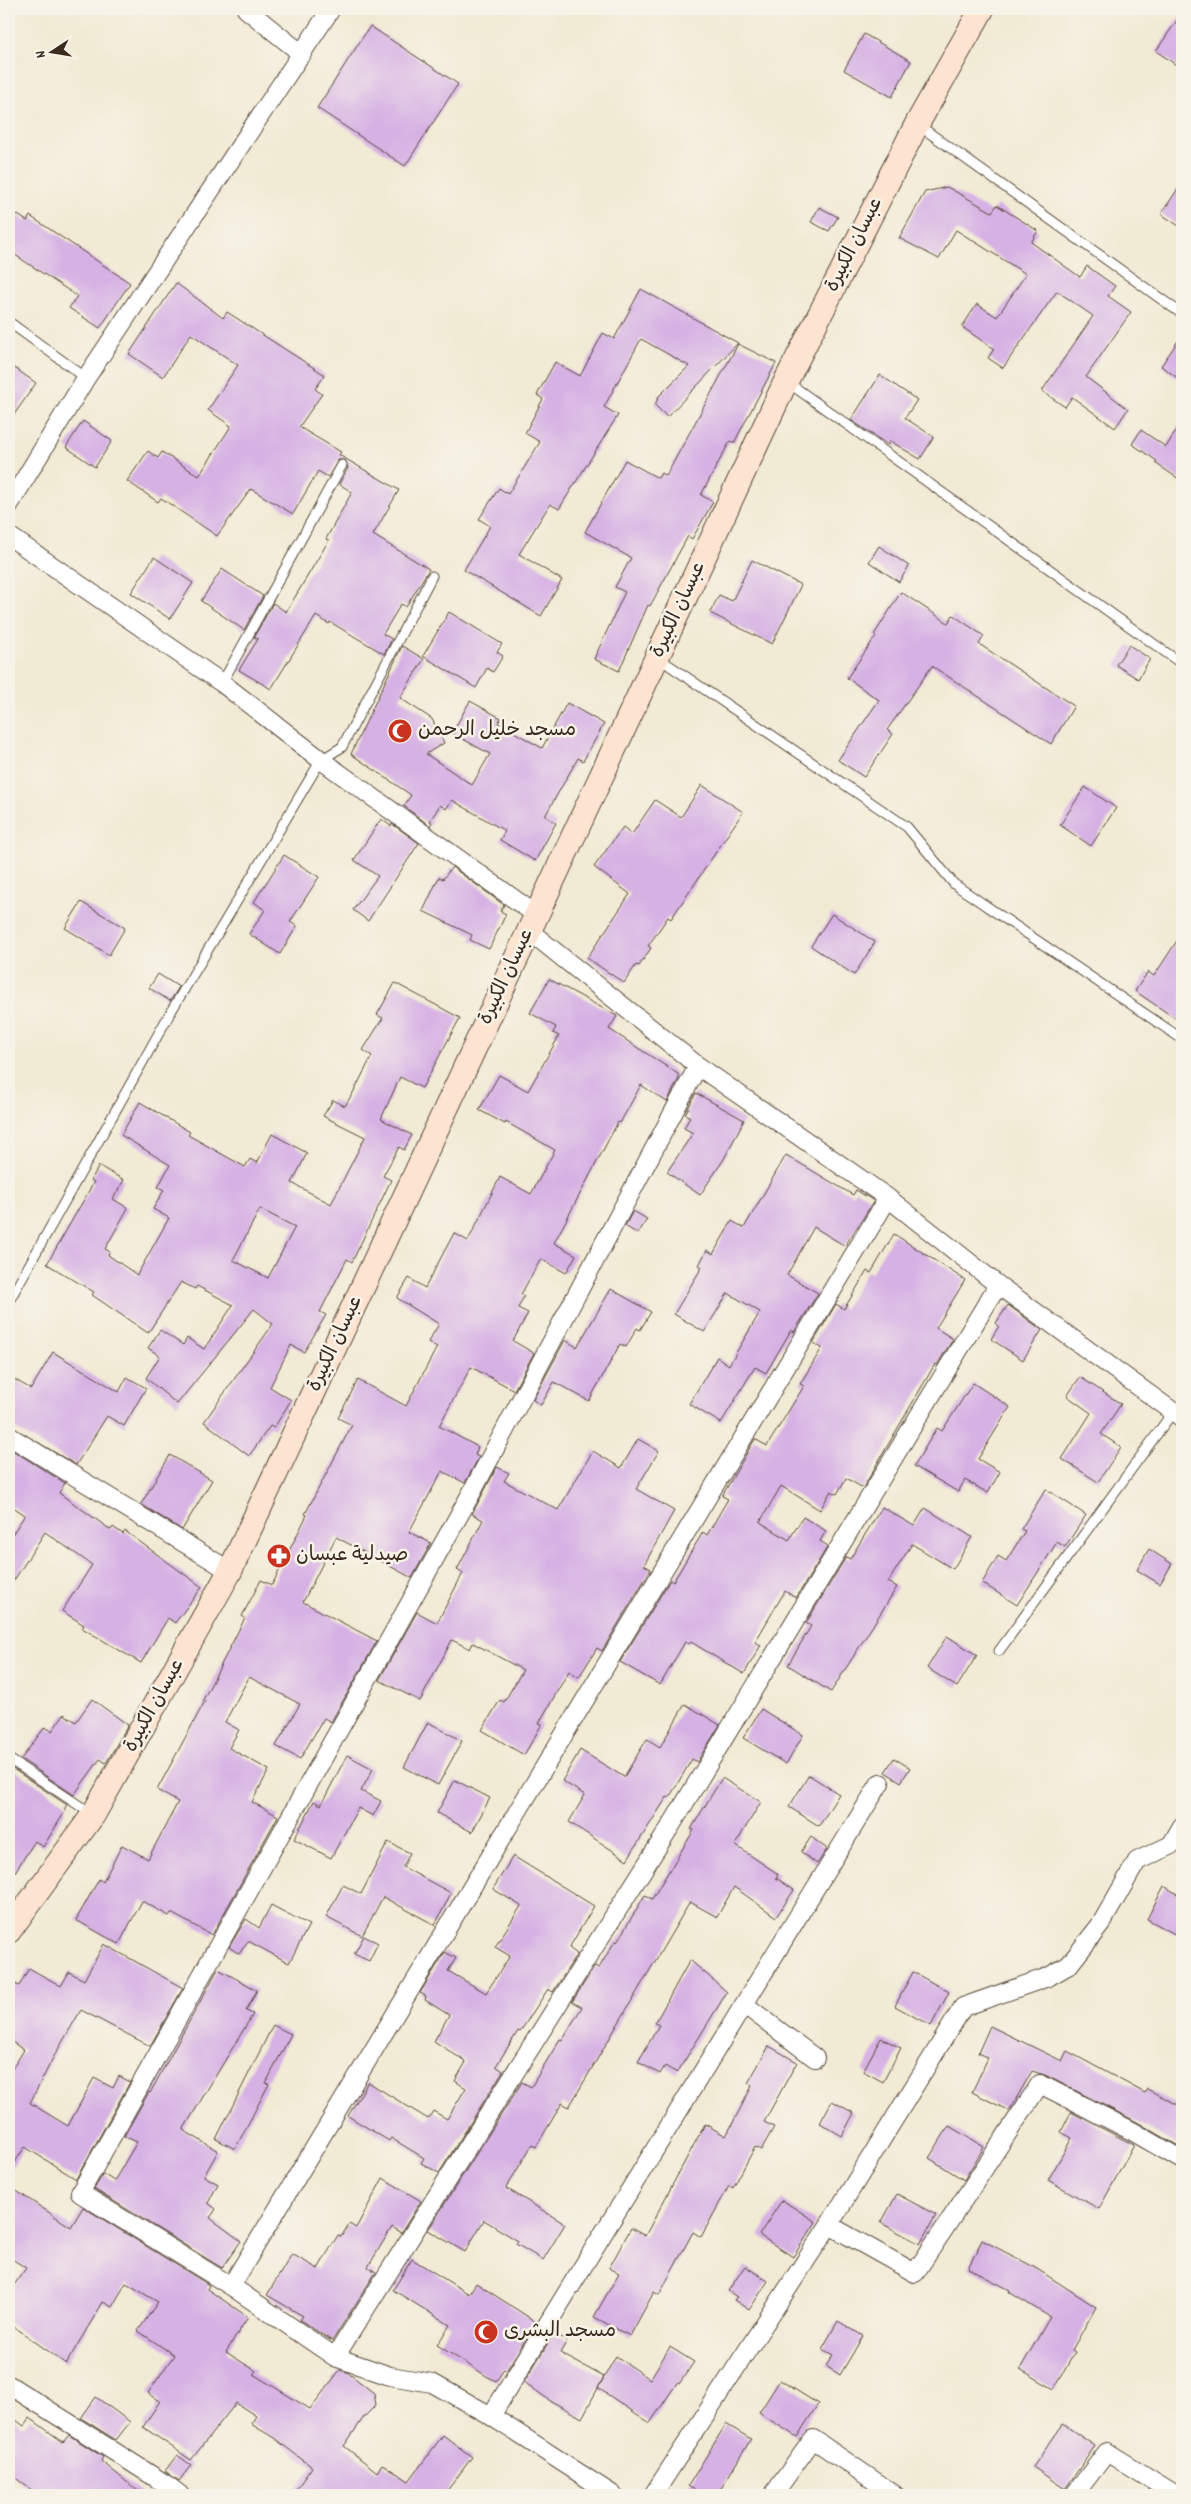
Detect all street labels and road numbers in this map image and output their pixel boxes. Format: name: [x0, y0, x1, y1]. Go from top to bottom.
street label: عبسان الكبيرة: [819, 193, 891, 297]
street label: عبسان الكبيرة: [645, 557, 713, 663]
street label: عبسان الكبيرة: [473, 924, 541, 1030]
street label: عبسان الكبيرة: [302, 1291, 370, 1397]
street label: عبسان الكبيرة: [118, 1654, 192, 1758]

